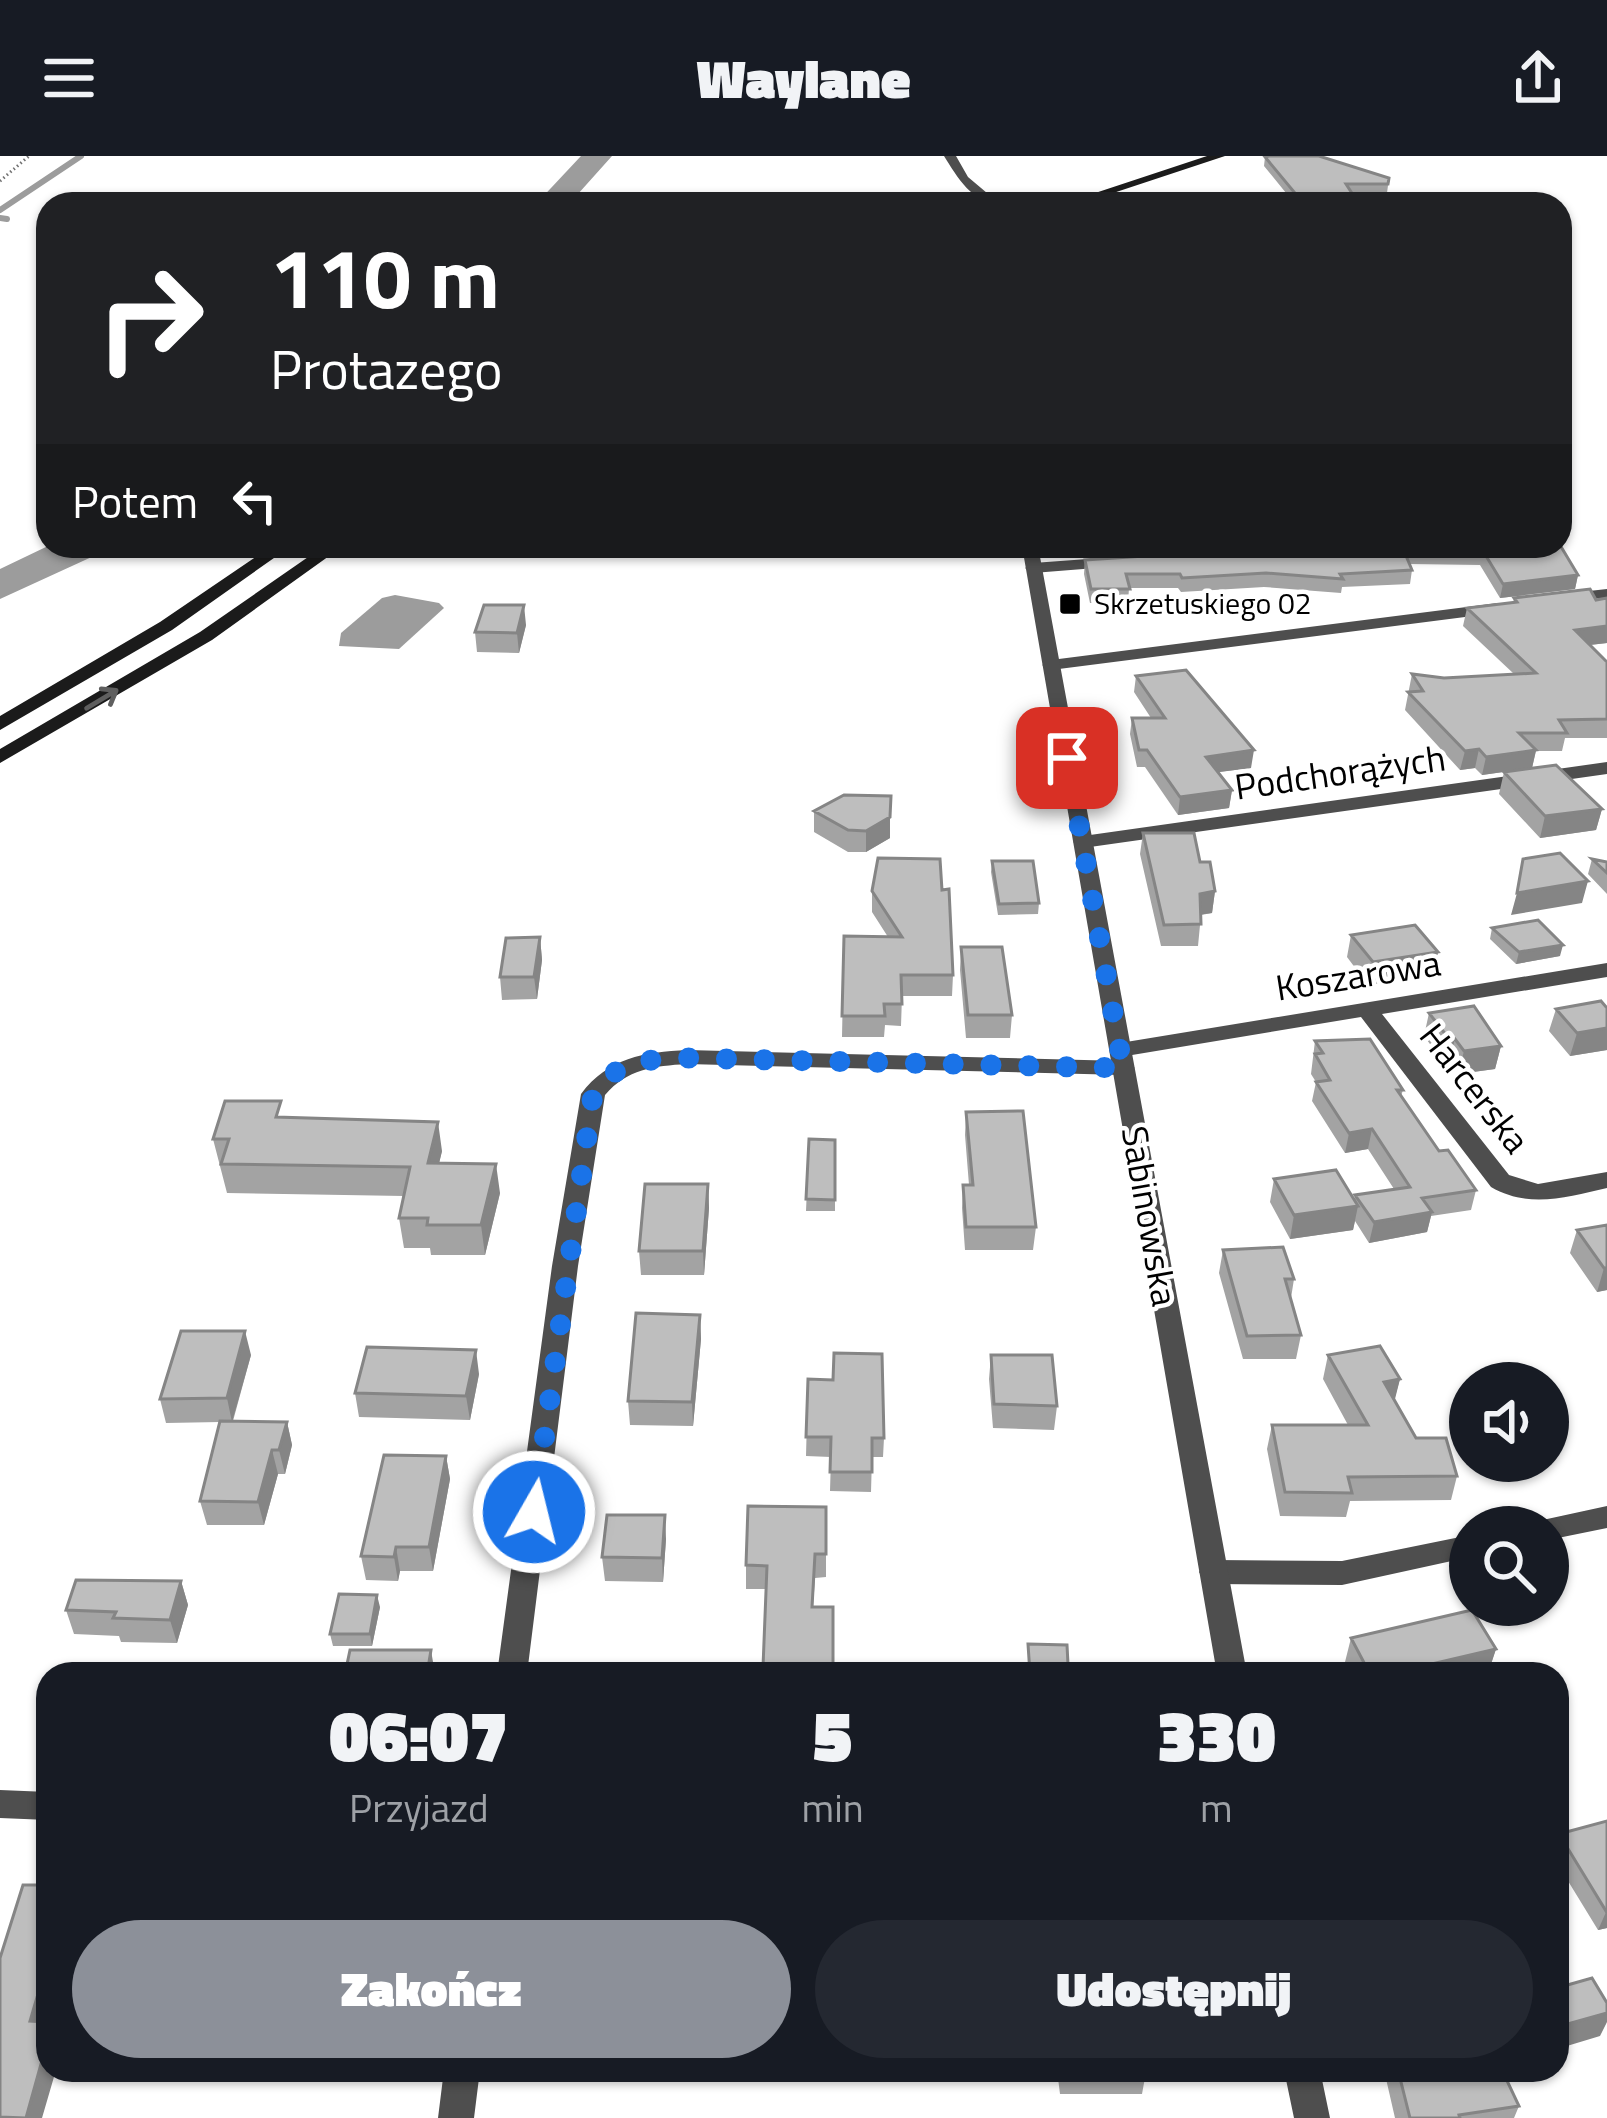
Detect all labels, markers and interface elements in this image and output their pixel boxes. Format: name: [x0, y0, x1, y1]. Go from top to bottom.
text: Waylane: [697, 37, 910, 119]
icon: menu: [36, 45, 102, 111]
icon: share: [1505, 45, 1571, 111]
text: 110 m: [270, 213, 500, 341]
icon: right: [72, 240, 228, 396]
text: Protazego: [270, 328, 502, 410]
text: Potem: [72, 467, 198, 535]
icon: left: [222, 468, 288, 534]
place label: Skrzetuskiego 02: [1094, 580, 1312, 626]
marker: Skrzetuskiego 02: [1057, 591, 1083, 617]
one-way arrow: [84, 687, 119, 711]
pin: [1016, 707, 1118, 809]
icon: arrive: [1034, 725, 1100, 791]
street label: Podchorążych: [1231, 730, 1449, 814]
street label: Koszarowa: [1271, 934, 1444, 1015]
street label: Harcerska: [1407, 1011, 1544, 1165]
street label: Sabinowska: [1108, 1122, 1193, 1310]
map controls: [1449, 1362, 1569, 1626]
button: sound: [1449, 1362, 1569, 1482]
position arrow: [471, 1449, 597, 1575]
button: search: [1449, 1506, 1569, 1626]
text: 06:07: [329, 1679, 508, 1789]
text: 5: [813, 1679, 852, 1789]
text: 330: [1157, 1679, 1276, 1789]
text: Przyjazd: [349, 1778, 489, 1837]
text: min: [802, 1778, 864, 1837]
text: m: [1200, 1778, 1233, 1837]
button: Zakończ: [72, 1920, 791, 2058]
button: Udostępnij: [815, 1920, 1533, 2058]

